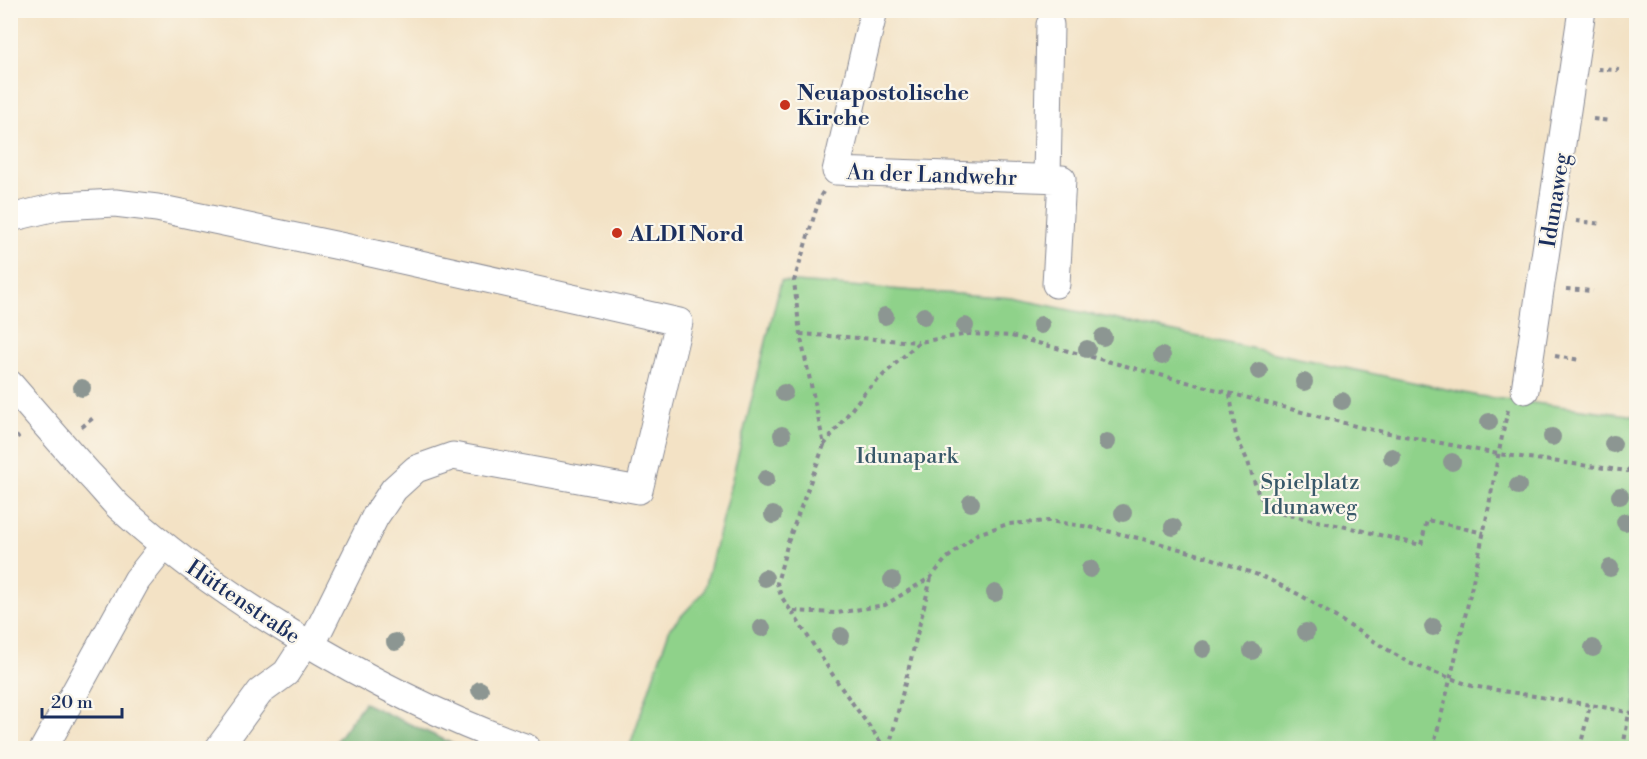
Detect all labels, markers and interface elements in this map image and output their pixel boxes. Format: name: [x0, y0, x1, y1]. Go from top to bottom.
place label: Neuapostolische Kirche: [797, 80, 969, 132]
marker: Neuapostolische Kirche: [778, 98, 792, 112]
street label: Idunaweg: [1535, 151, 1576, 249]
street label: An der Landwehr: [845, 159, 1018, 192]
place label: ALDI Nord: [628, 221, 744, 248]
marker: ALDI Nord: [610, 226, 624, 240]
park label: Idunapark: [856, 443, 960, 470]
park label: Spielplatz Idunaweg: [1261, 469, 1359, 521]
street label: Hüttenstraße: [181, 554, 305, 650]
scale bar: [42, 681, 122, 719]
text: 20 m: [51, 691, 93, 714]

